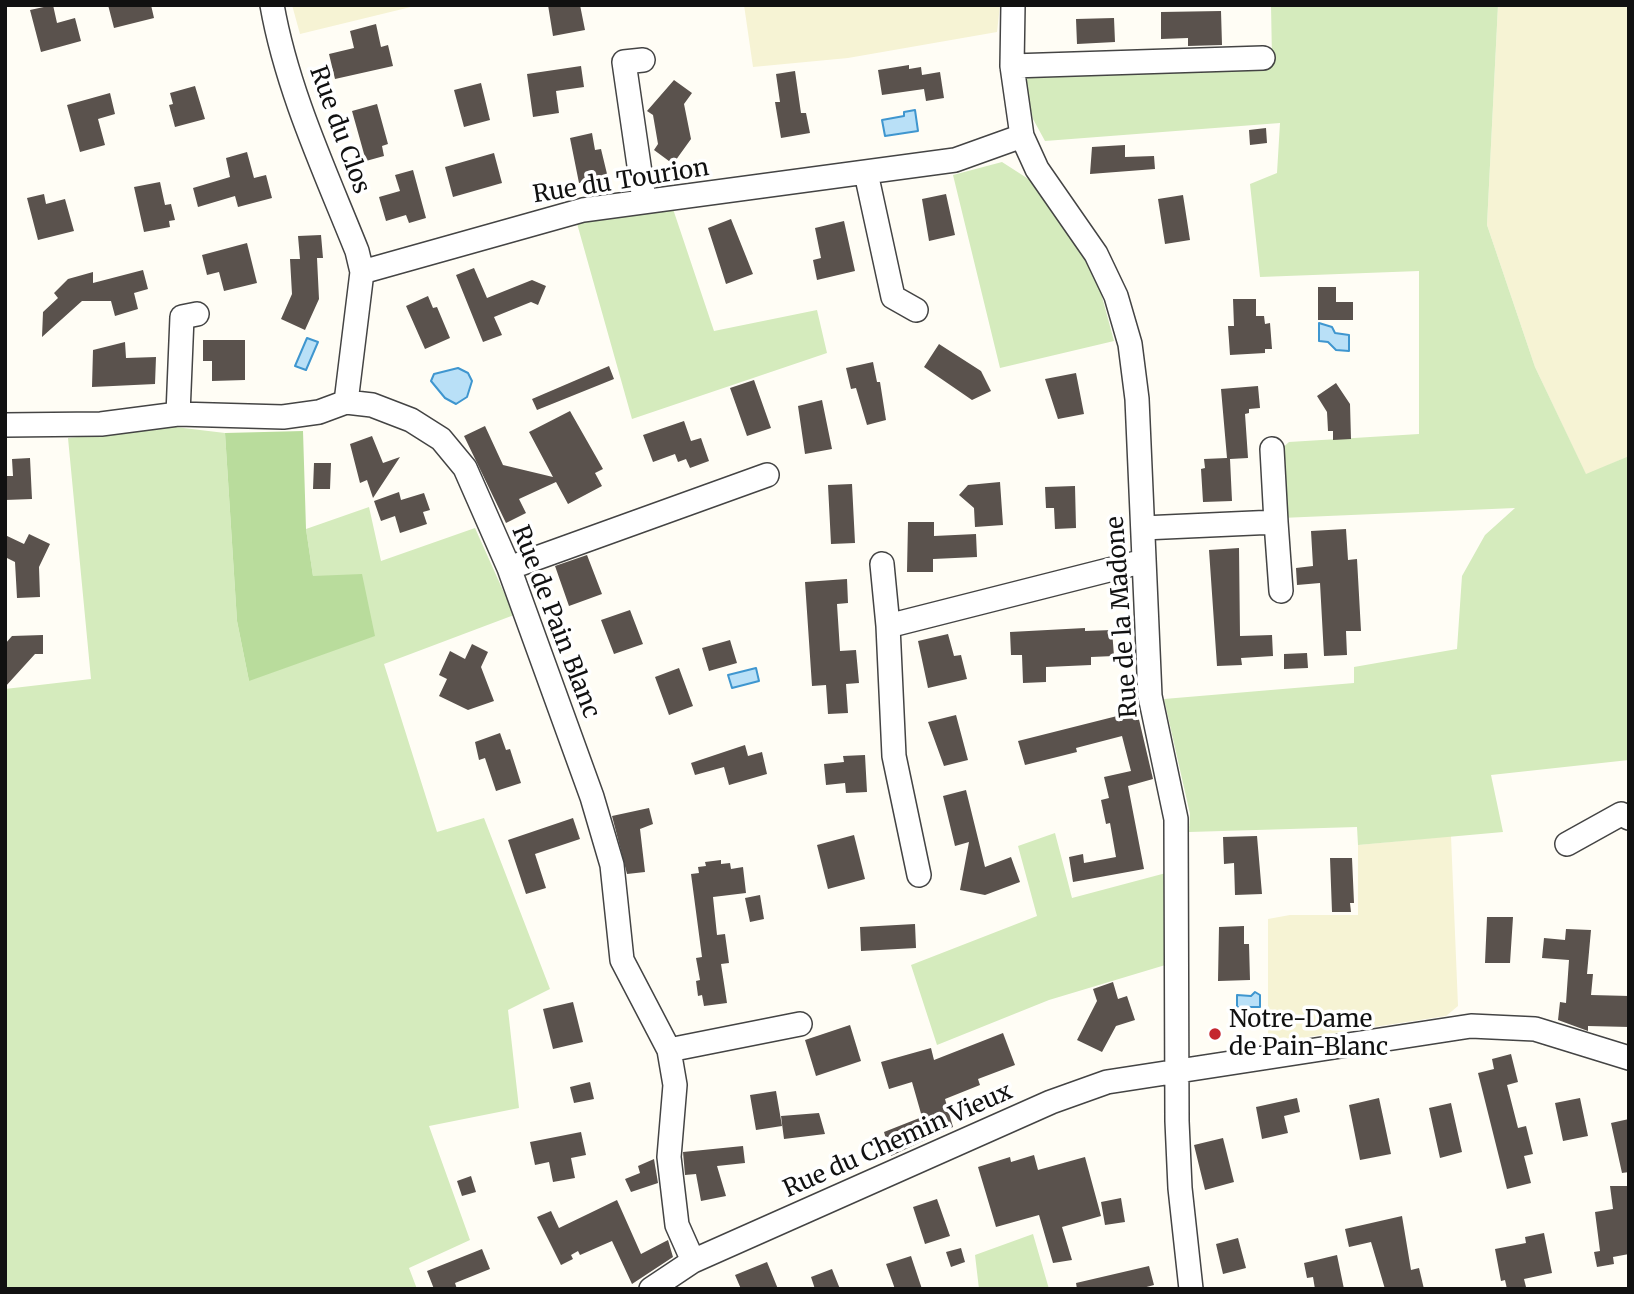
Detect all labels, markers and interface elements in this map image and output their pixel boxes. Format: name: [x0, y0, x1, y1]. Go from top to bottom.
street label: Rue du Clos: [303, 62, 375, 198]
street label: Rue du Tourion: [531, 154, 711, 210]
street label: Rue de la Madone: [1102, 515, 1144, 719]
street label: Rue de Pain Blanc: [505, 522, 605, 722]
place label: Notre-Dame de Pain-Blanc: [1229, 1006, 1388, 1062]
marker: Notre-Dame de Pain-Blanc: [1207, 1026, 1223, 1042]
street label: Rue du Chemin Vieux: [779, 1078, 1017, 1204]

